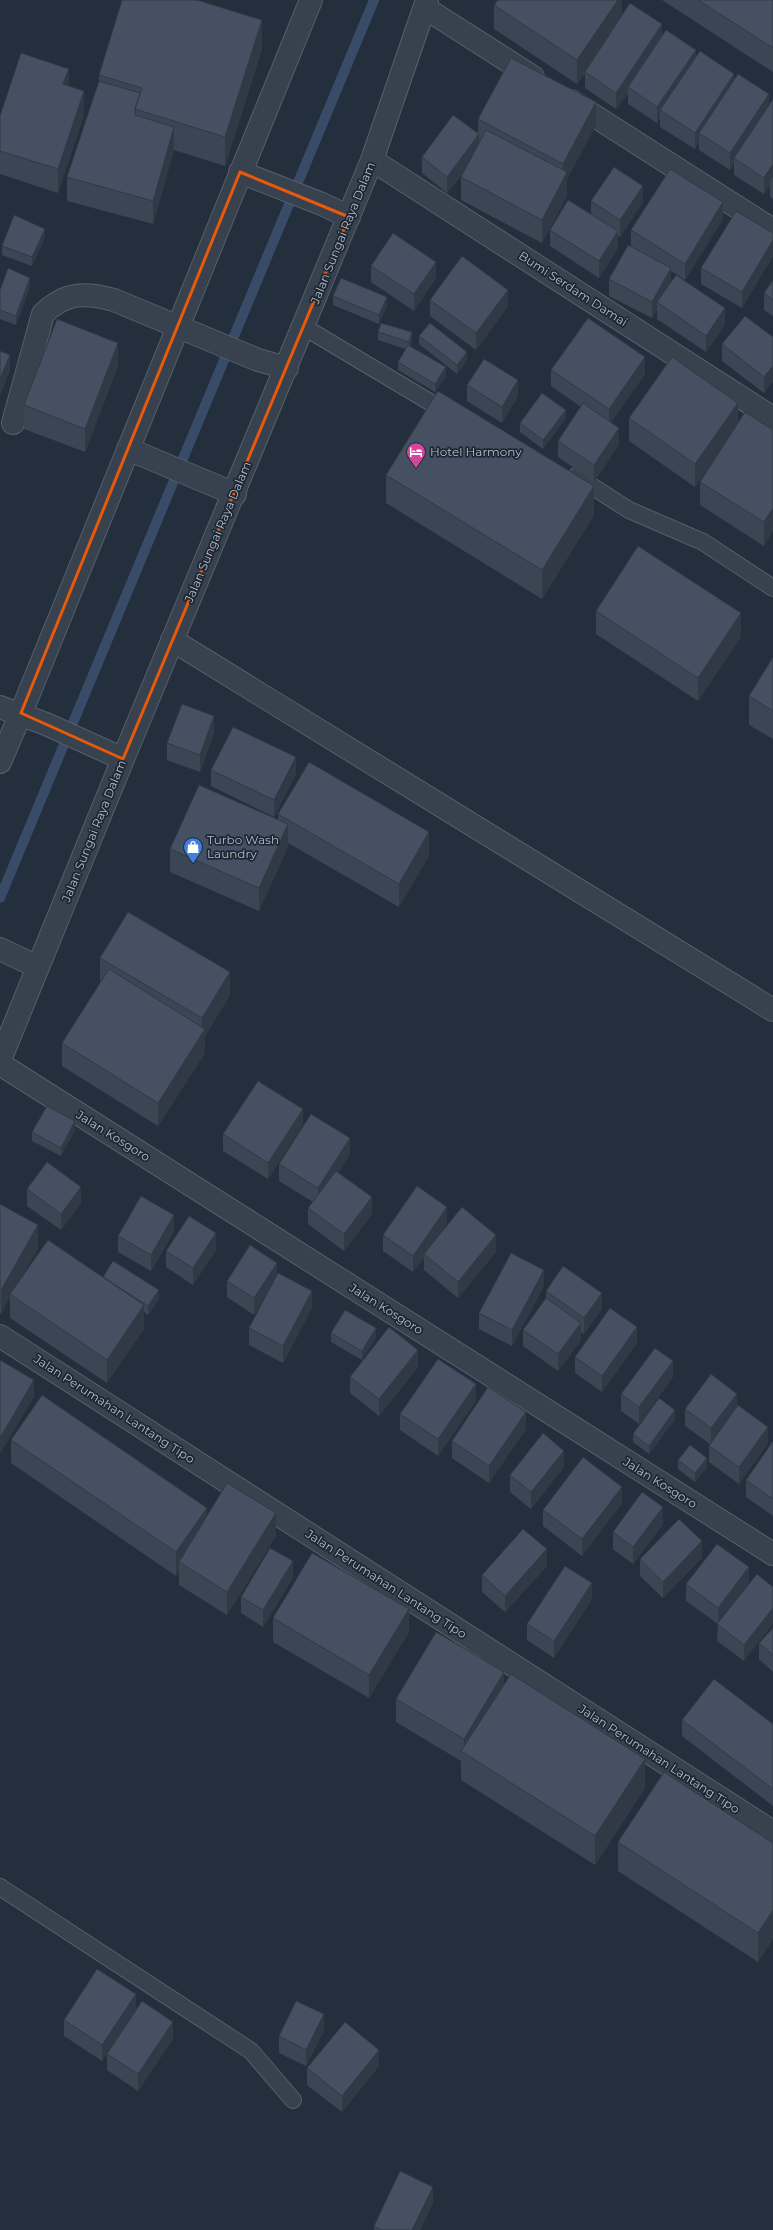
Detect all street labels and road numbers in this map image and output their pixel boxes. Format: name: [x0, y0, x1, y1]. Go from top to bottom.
street label: Jalan Sungai Raya Dalam: [307, 160, 378, 307]
street label: Bumi Serdam Damai: [516, 248, 630, 329]
street label: Jalan Sungai Raya Dalam: [181, 459, 254, 606]
street label: Jalan Sungai Raya Dalam: [58, 758, 129, 905]
street label: Jalan Kosgoro: [73, 1106, 153, 1164]
street label: Jalan Kosgoro: [346, 1279, 426, 1337]
street label: Jalan Perumahan Lantang Tipo: [30, 1350, 198, 1466]
street label: Jalan Kosgoro: [620, 1453, 700, 1511]
street label: Jalan Perumahan Lantang Tipo: [302, 1525, 470, 1641]
street label: Jalan Perumahan Lantang Tipo: [575, 1700, 743, 1816]

